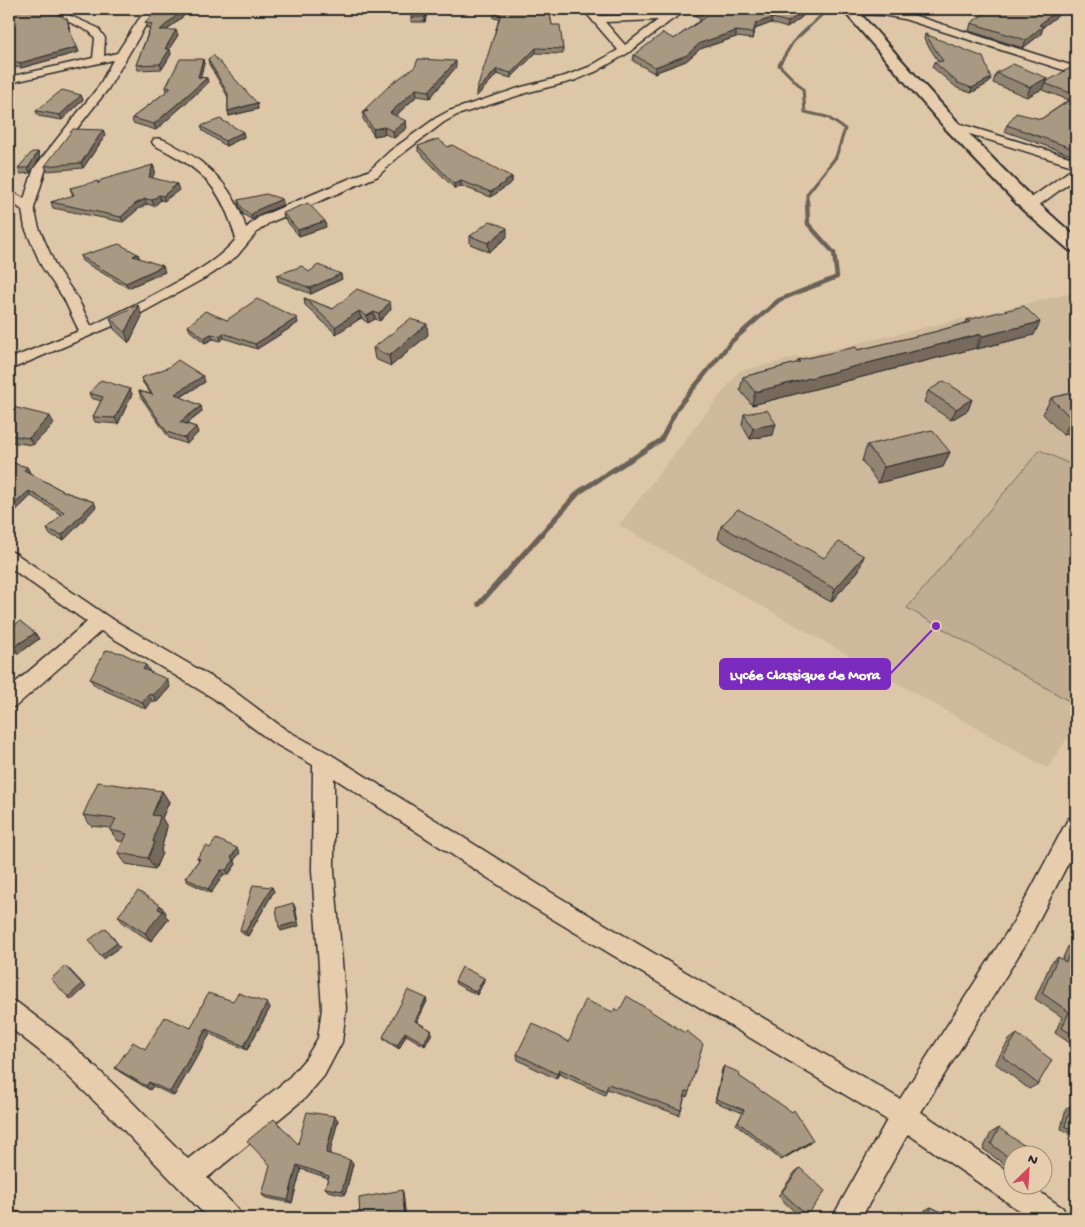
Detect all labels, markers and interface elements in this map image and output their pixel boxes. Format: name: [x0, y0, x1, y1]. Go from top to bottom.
callout: Lycée Classique de Mora: [720, 659, 890, 689]
text: Lycée Classique de Mora: [730, 667, 881, 685]
north arrow: [1002, 1144, 1052, 1194]
text: N: [1025, 1151, 1040, 1170]

